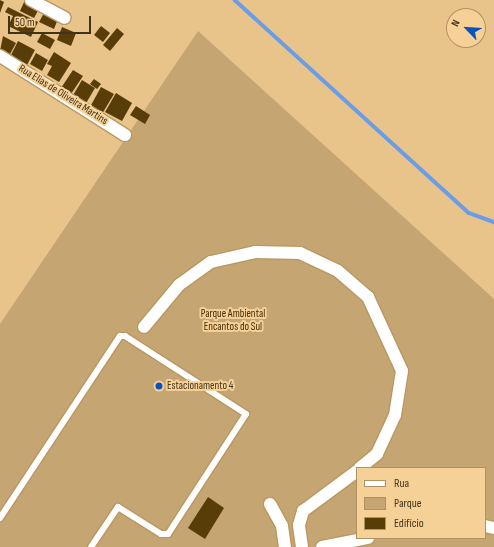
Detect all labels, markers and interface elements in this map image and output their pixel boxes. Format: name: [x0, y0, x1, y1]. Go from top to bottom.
scale bar: [10, 8, 93, 34]
north arrow: [446, 8, 486, 48]
text: 50 m: [15, 15, 35, 30]
text: N: [448, 18, 463, 29]
street label: Rua Elias de Oliveira Martins: [16, 62, 110, 128]
park label: Parque Ambiental Encantos do Sul: [201, 308, 265, 334]
place label: Estacionamento 4: [167, 379, 233, 393]
marker: Estacionamento 4: [154, 381, 164, 391]
legend: [356, 467, 486, 539]
text: Rua: [394, 476, 409, 491]
text: Parque: [394, 496, 422, 511]
text: Edifício: [394, 516, 424, 531]

